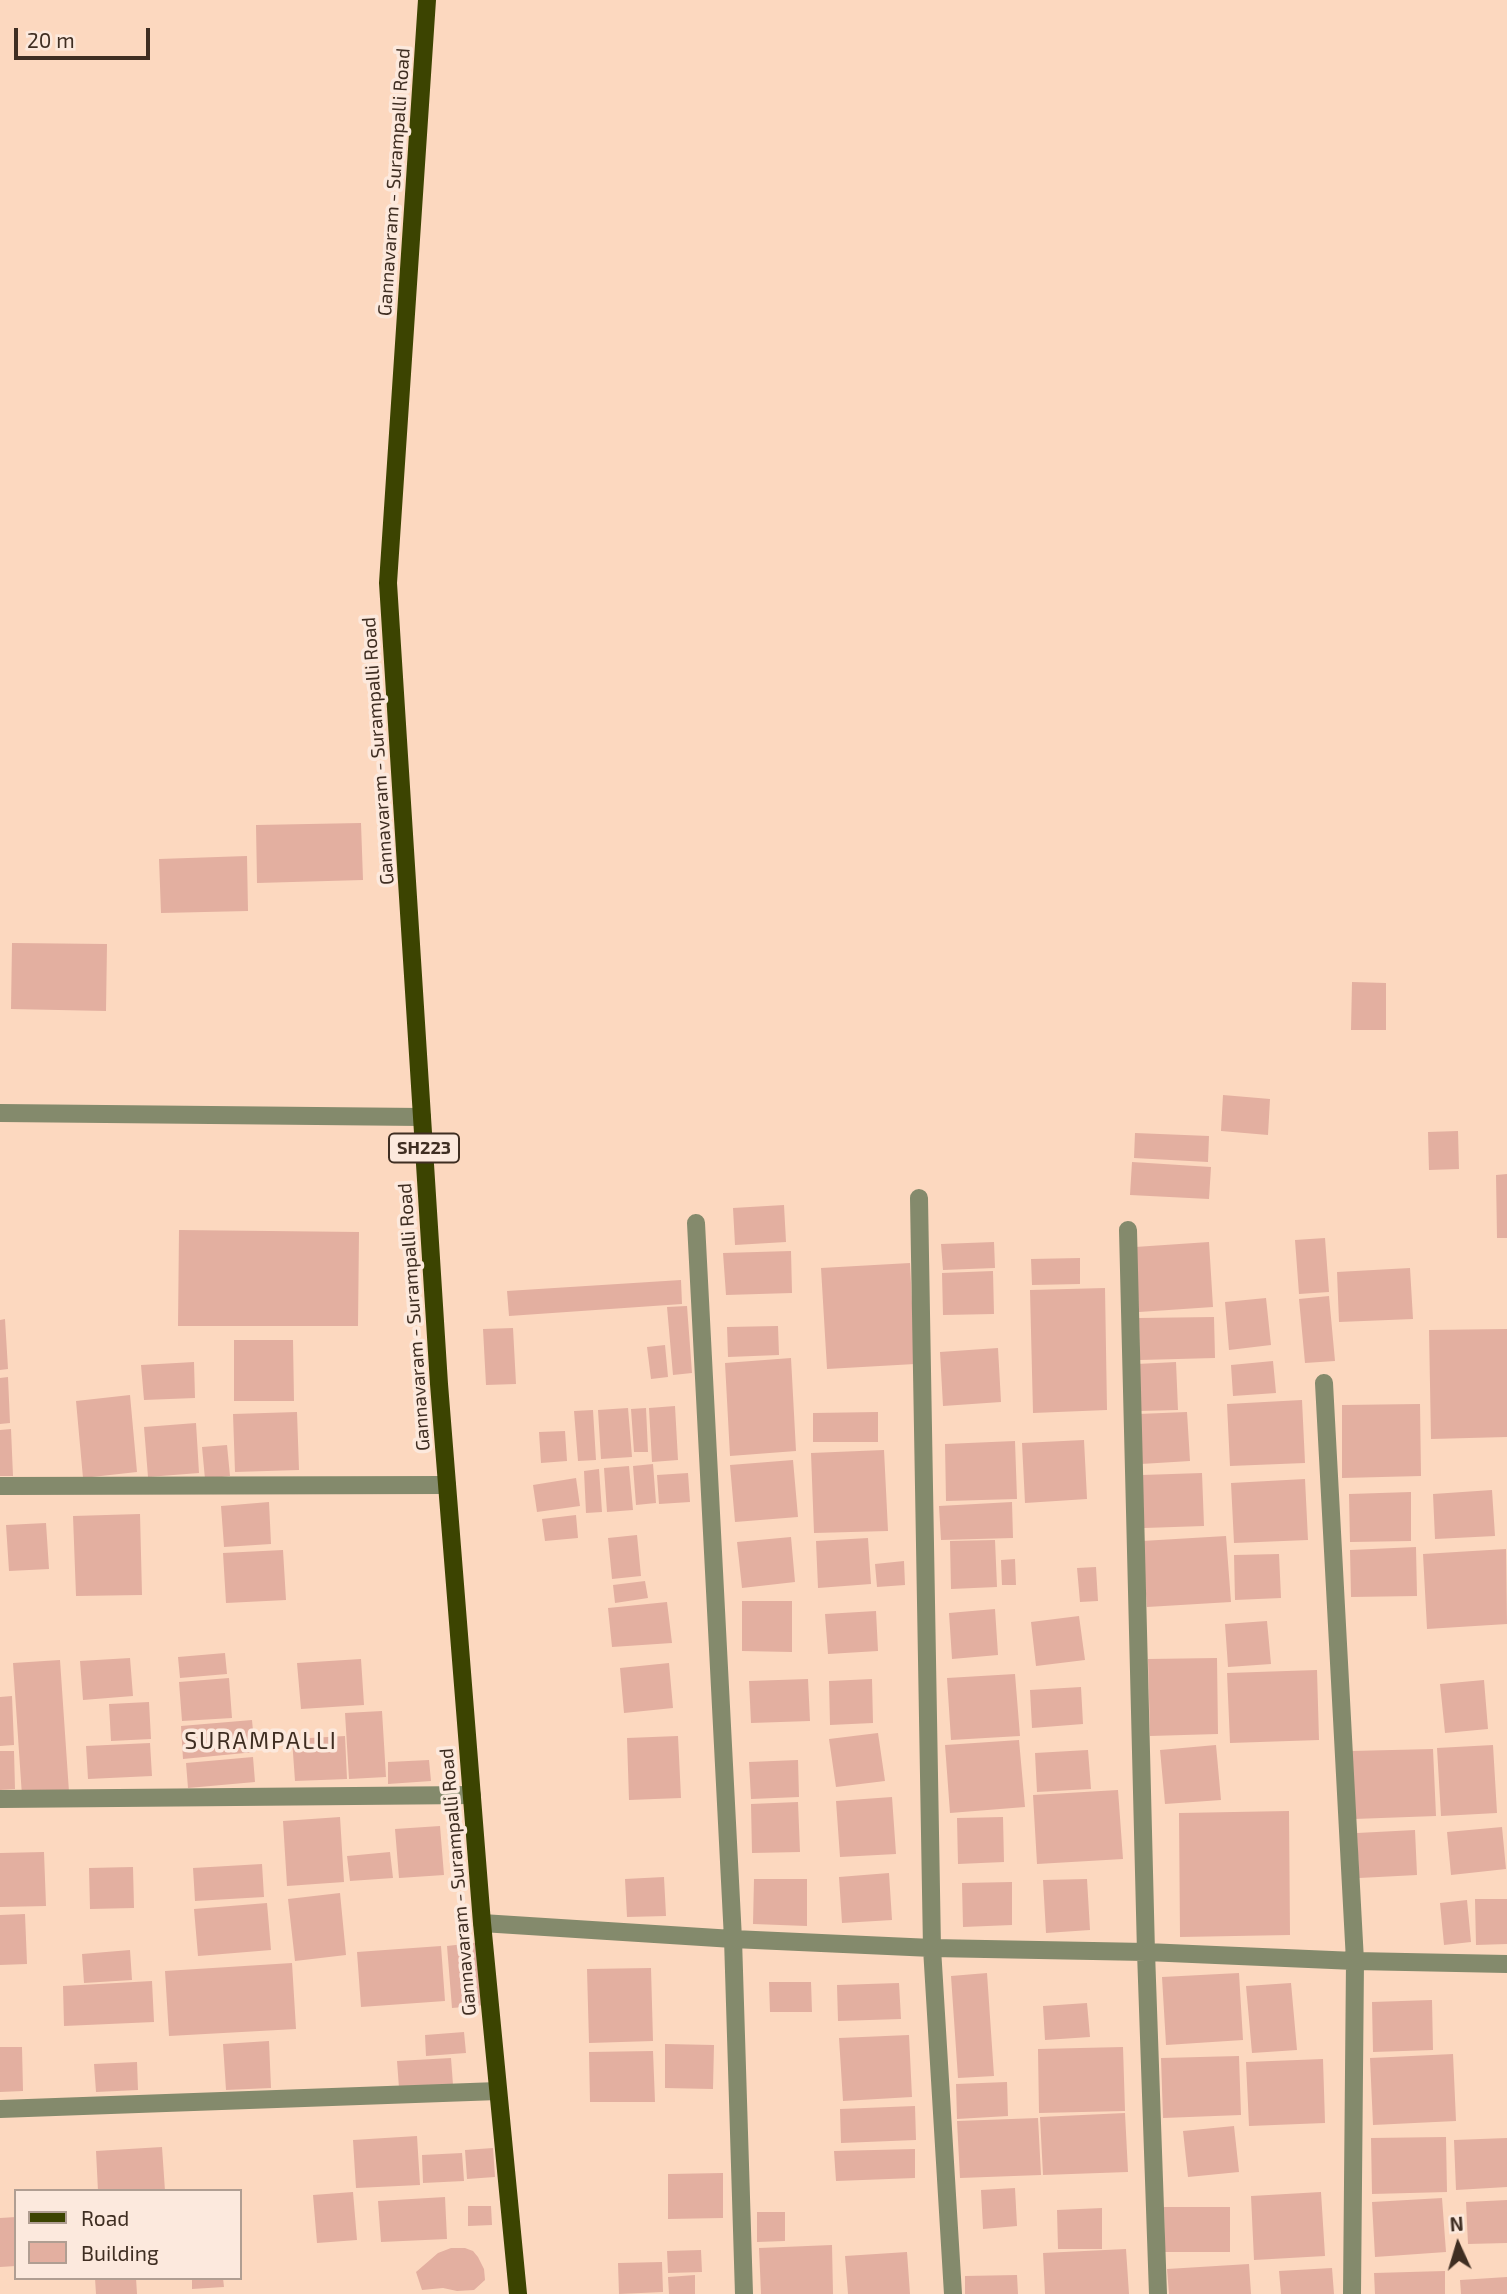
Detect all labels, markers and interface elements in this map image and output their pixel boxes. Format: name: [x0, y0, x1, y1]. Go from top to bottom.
scale bar: [18, 14, 154, 58]
text: 20 m: [27, 27, 75, 52]
street label: Gannavaram - Surampalli Road: [373, 47, 415, 317]
street label: Gannavaram - Surampalli Road: [357, 616, 399, 886]
road number: SH223: [389, 1134, 459, 1162]
street label: Gannavaram - Surampalli Road: [393, 1182, 435, 1452]
district label: SURAMPALLI: [185, 1727, 337, 1755]
street label: Gannavaram - Surampalli Road: [435, 1747, 481, 2017]
legend: [14, 2189, 242, 2280]
text: Road: [81, 2205, 129, 2230]
north arrow: [1423, 2210, 1493, 2280]
text: N: [1449, 2212, 1464, 2236]
text: Building: [81, 2240, 159, 2265]

